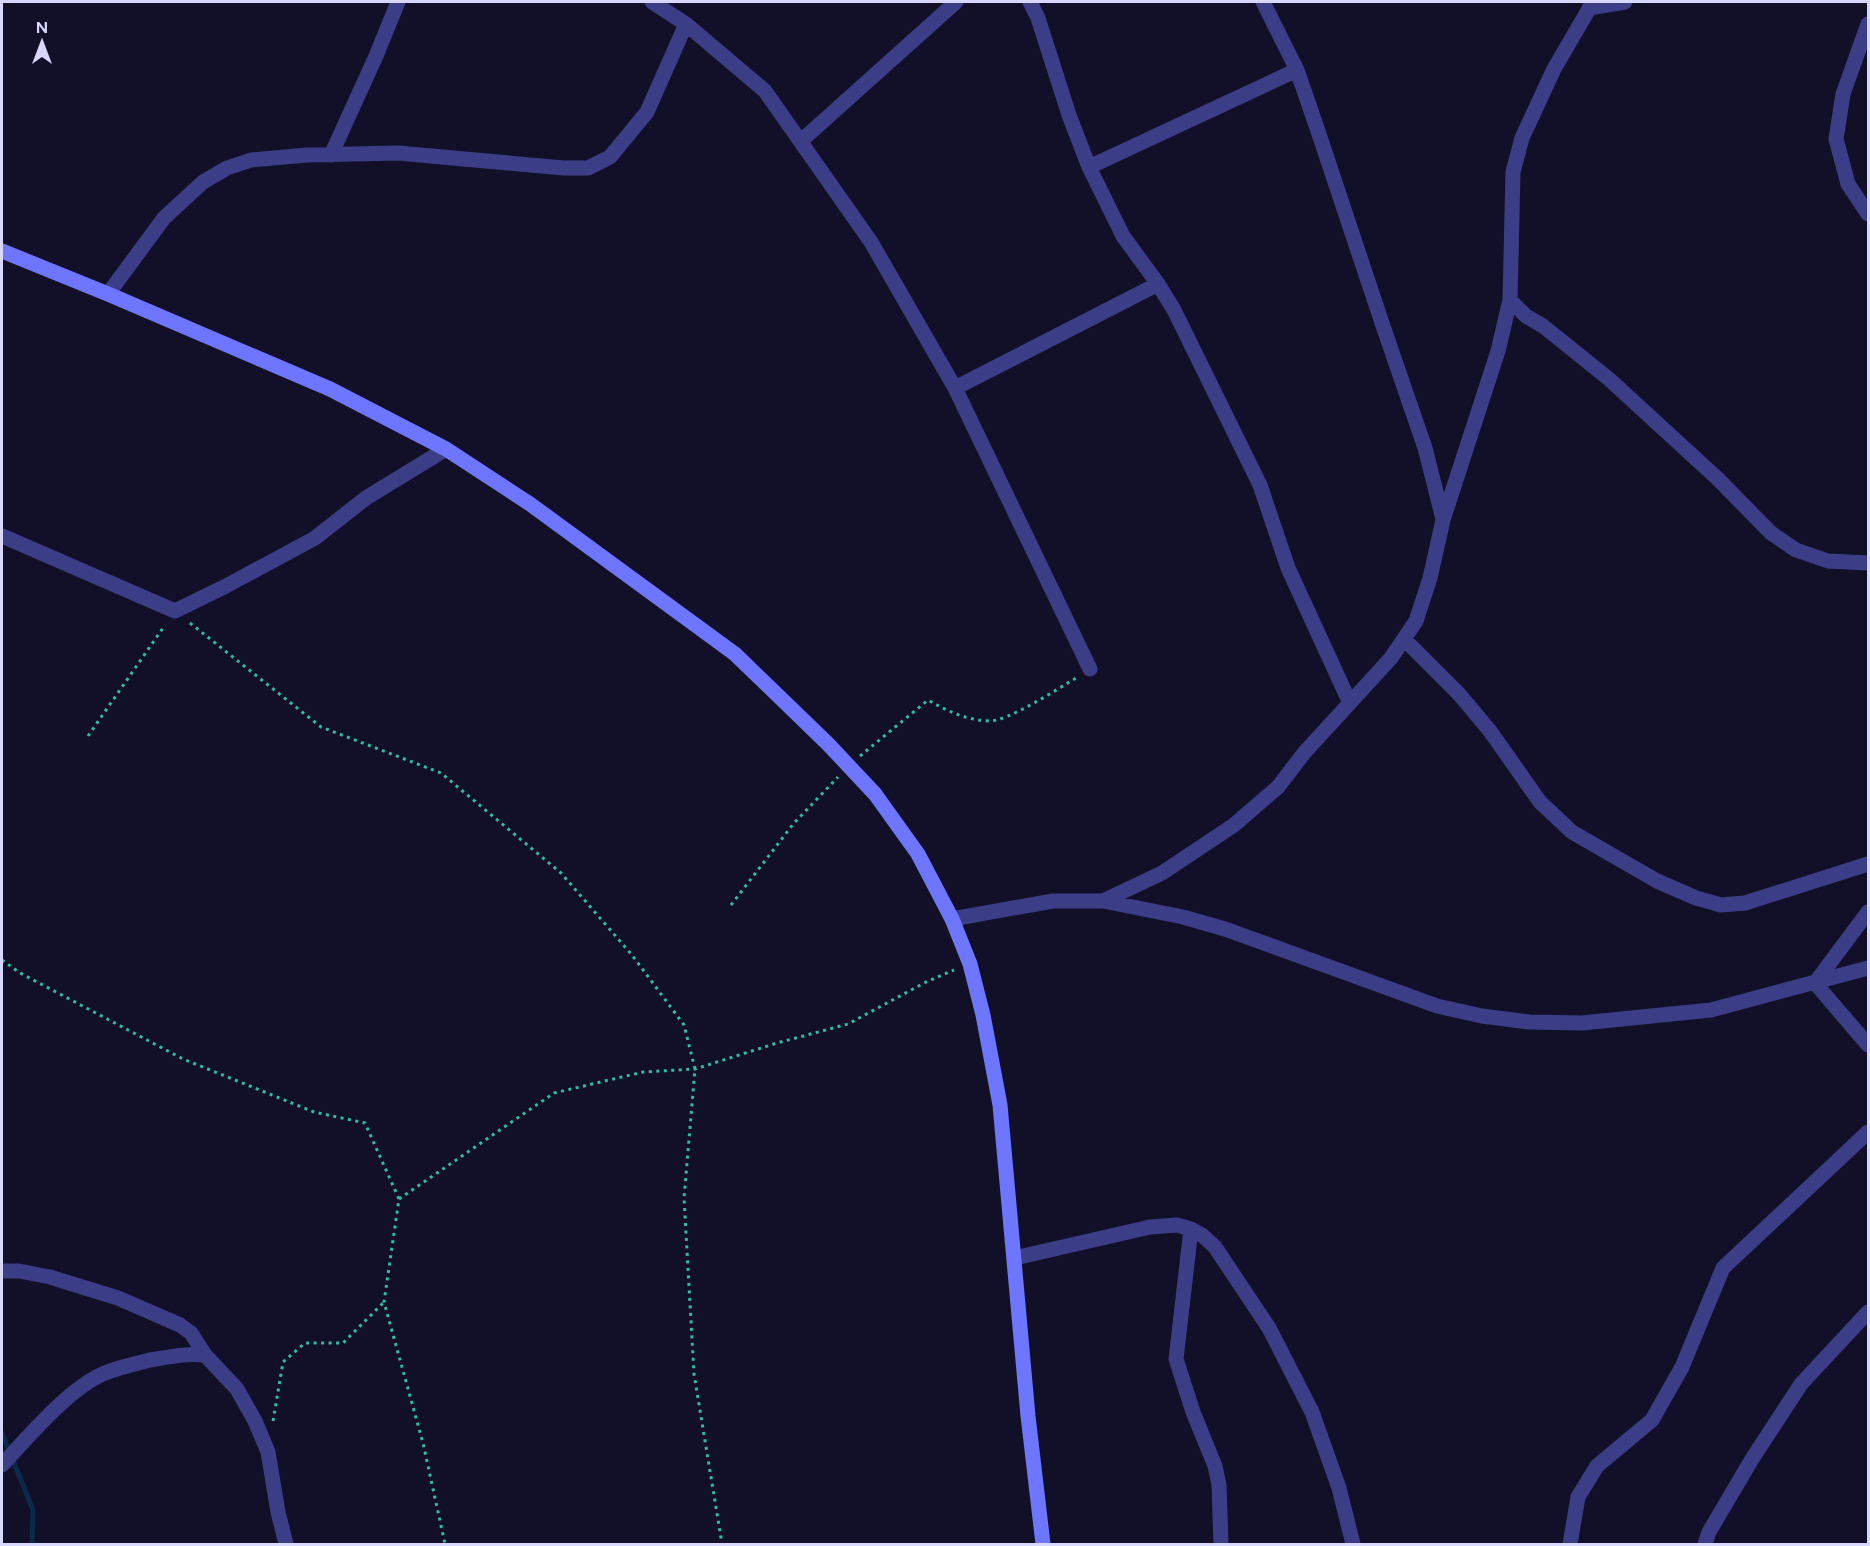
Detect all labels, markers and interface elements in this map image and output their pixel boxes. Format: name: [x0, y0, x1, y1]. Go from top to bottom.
north arrow: [12, 12, 72, 72]
text: N: [36, 18, 48, 37]

